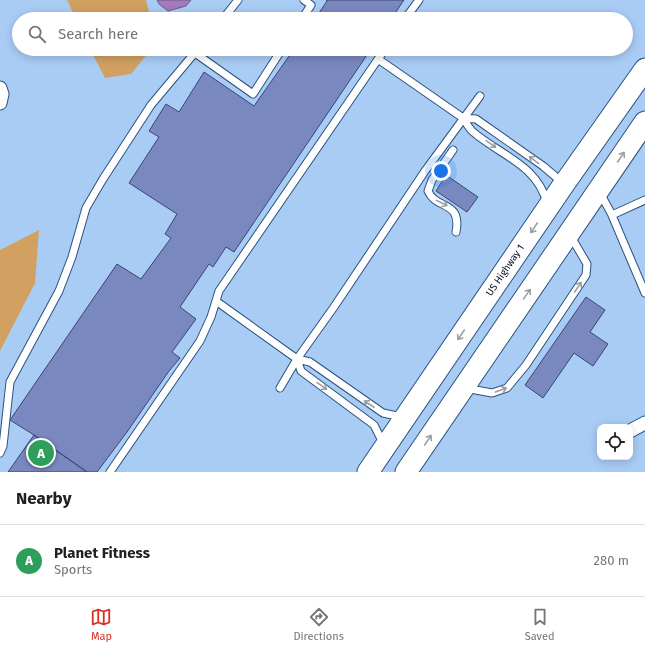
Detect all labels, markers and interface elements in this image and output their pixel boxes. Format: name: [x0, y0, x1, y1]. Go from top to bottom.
search box: [12, 12, 633, 56]
icon: search: [26, 23, 48, 45]
text: Search here: [58, 25, 138, 43]
one-way arrow: [486, 140, 497, 148]
one-way arrow: [617, 152, 625, 163]
one-way arrow: [529, 156, 540, 164]
your location: [431, 161, 451, 181]
one-way arrow: [435, 200, 447, 207]
one-way arrow: [530, 222, 538, 233]
street label: US Highway 1: [484, 242, 527, 298]
one-way arrow: [574, 282, 582, 293]
one-way arrow: [523, 289, 531, 300]
one-way arrow: [457, 330, 465, 341]
one-way arrow: [316, 382, 327, 390]
one-way arrow: [495, 385, 507, 393]
one-way arrow: [364, 400, 375, 408]
map controls: [597, 424, 633, 460]
button: locate: [597, 424, 633, 460]
one-way arrow: [424, 435, 432, 446]
pin: A: [28, 438, 54, 468]
text: Nearby: [16, 488, 71, 509]
text: Planet Fitness: [54, 544, 150, 562]
text: A: [25, 553, 33, 568]
text: 280 m: [594, 553, 629, 568]
text: Sports: [54, 562, 92, 577]
tab: Map: [90, 606, 112, 643]
tab: Directions: [293, 606, 344, 643]
tab: Saved: [525, 606, 555, 643]

